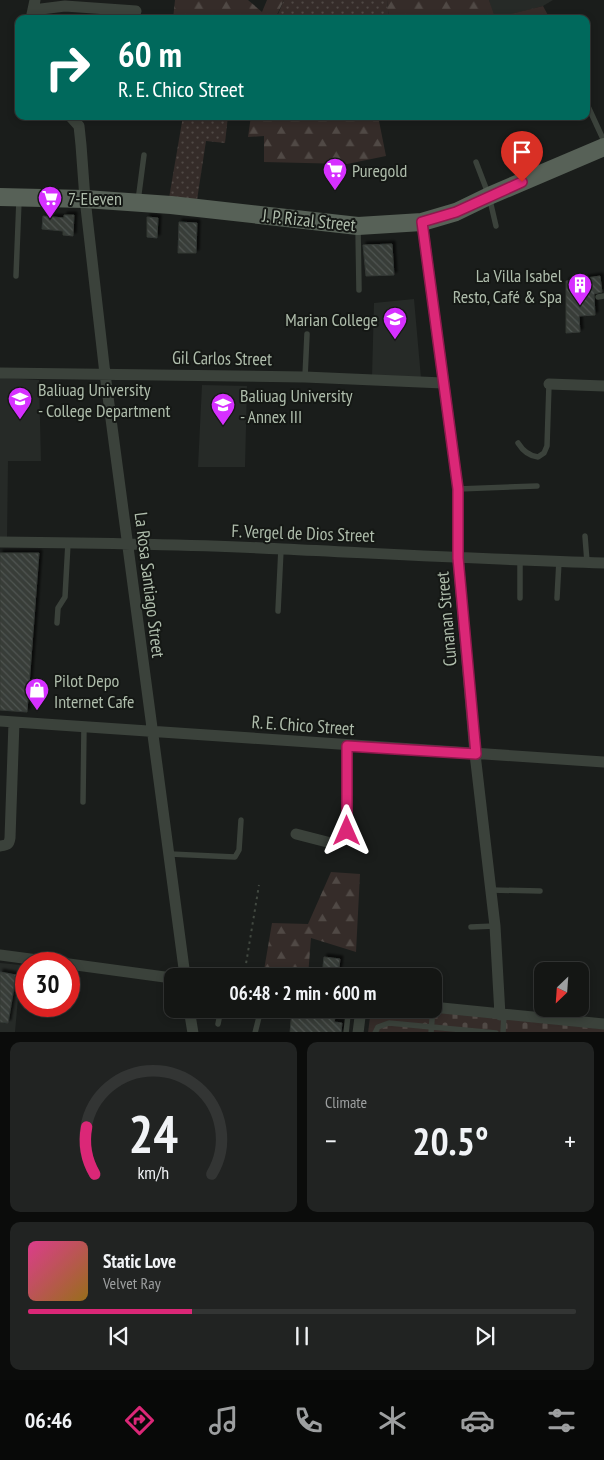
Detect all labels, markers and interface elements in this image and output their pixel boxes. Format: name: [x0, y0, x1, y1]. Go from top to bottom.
text: 60 m: [118, 31, 182, 77]
icon: right: [35, 35, 100, 100]
text: R. E. Chico Street: [118, 75, 244, 103]
pin: [501, 131, 543, 182]
icon: arrive: [508, 138, 536, 166]
supermarket icon: Puregold: [322, 157, 348, 191]
place label: Puregold: [352, 159, 407, 182]
supermarket icon: 7-Eleven: [37, 185, 63, 219]
place label: 7-Eleven: [68, 187, 122, 210]
street label: J. P. Rizal Street: [260, 204, 357, 236]
place label: La Villa Isabel Resto, Café & Spa: [453, 264, 563, 308]
building icon: La Villa Isabel Resto, Café & Spa: [567, 272, 593, 306]
school or university icon: Marian College: [382, 306, 408, 340]
place label: Marian College: [285, 308, 378, 331]
street label: Gil Carlos Street: [172, 346, 272, 370]
place label: Baliuag University - College Department: [38, 378, 170, 422]
place label: Baliuag University - Annex III: [240, 384, 353, 428]
school or university icon: Baliuag University - College Department: [7, 386, 33, 420]
school or university icon: Baliuag University - Annex III: [210, 392, 236, 426]
street label: La Rosa Santiago Street: [130, 511, 170, 659]
street label: F. Vergel de Dios Street: [231, 519, 375, 547]
street label: Cunanan Street: [430, 571, 462, 667]
place label: Pilot Depo Internet Cafe: [54, 669, 135, 713]
shop icon: Pilot Depo Internet Cafe: [24, 677, 50, 711]
street label: R. E. Chico Street: [251, 710, 355, 740]
position arrow: [320, 804, 372, 856]
speed limit sign: 30: [15, 952, 80, 1017]
north arrow: [534, 962, 589, 1018]
map controls: [534, 962, 589, 1017]
text: 06:48 · 2 min · 600 m: [230, 981, 376, 1005]
text: Climate: [325, 1092, 367, 1112]
text: 24: [129, 1100, 178, 1167]
text: 20.5°: [412, 1116, 489, 1165]
text: −: [325, 1122, 337, 1159]
text: +: [564, 1122, 576, 1159]
text: km/h: [138, 1161, 169, 1184]
text: Static Love: [103, 1249, 176, 1273]
text: Velvet Ray: [103, 1273, 161, 1293]
icon: previous: [105, 1322, 133, 1350]
icon: pause: [288, 1322, 316, 1350]
icon: next: [471, 1322, 499, 1350]
icon: directions: [122, 1403, 157, 1438]
icon: music: [206, 1403, 241, 1438]
icon: phone: [291, 1403, 326, 1438]
icon: climate: [375, 1403, 410, 1438]
icon: car: [460, 1403, 495, 1438]
icon: filters: [544, 1403, 579, 1438]
text: 06:46: [25, 1406, 72, 1434]

